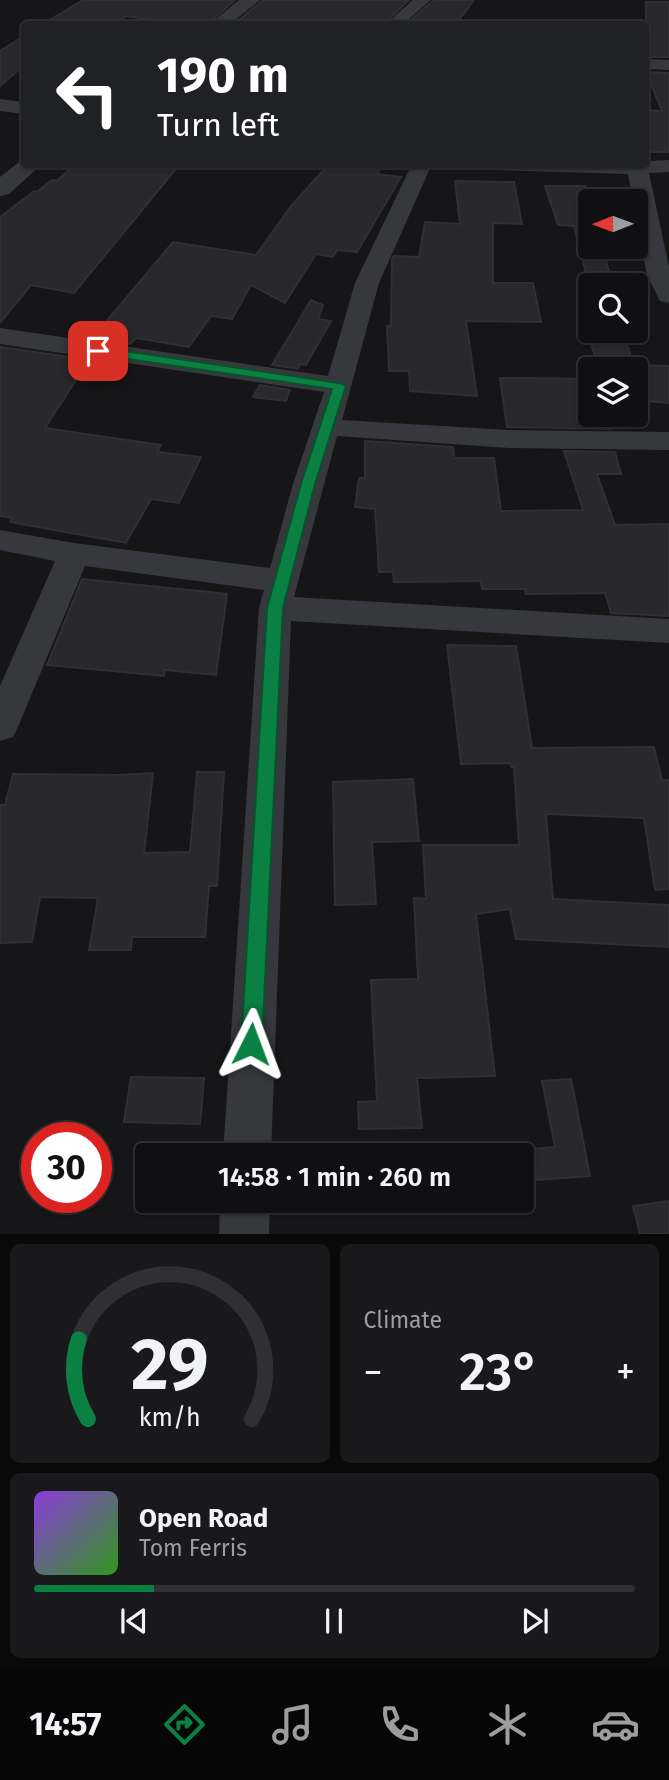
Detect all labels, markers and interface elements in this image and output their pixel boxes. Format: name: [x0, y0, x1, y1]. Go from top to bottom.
text: 190 m: [157, 46, 289, 105]
icon: left: [42, 49, 133, 140]
text: Turn left: [157, 106, 279, 144]
north arrow: [578, 189, 648, 259]
map controls: [578, 189, 648, 427]
button: search: [578, 273, 648, 343]
pin: [68, 321, 128, 381]
icon: arrive: [79, 332, 117, 370]
button: layers: [578, 357, 648, 427]
position arrow: [214, 1007, 288, 1081]
speed limit sign: 30: [21, 1122, 112, 1213]
text: 14:58 · 1 min · 260 m: [218, 1162, 451, 1193]
text: Climate: [364, 1306, 442, 1334]
text: 29: [131, 1322, 209, 1409]
text: 23°: [459, 1341, 539, 1404]
text: −: [364, 1349, 383, 1395]
text: +: [616, 1349, 635, 1395]
text: km/h: [139, 1403, 201, 1433]
text: Open Road: [139, 1503, 268, 1534]
text: Tom Ferris: [139, 1534, 247, 1562]
icon: previous: [115, 1602, 153, 1640]
icon: pause: [315, 1602, 353, 1640]
icon: next: [516, 1602, 554, 1640]
icon: directions: [160, 1700, 209, 1749]
icon: music: [268, 1700, 317, 1749]
icon: phone: [375, 1700, 424, 1749]
icon: climate: [483, 1700, 532, 1749]
icon: car: [591, 1700, 640, 1749]
text: 14:57: [29, 1705, 101, 1743]

